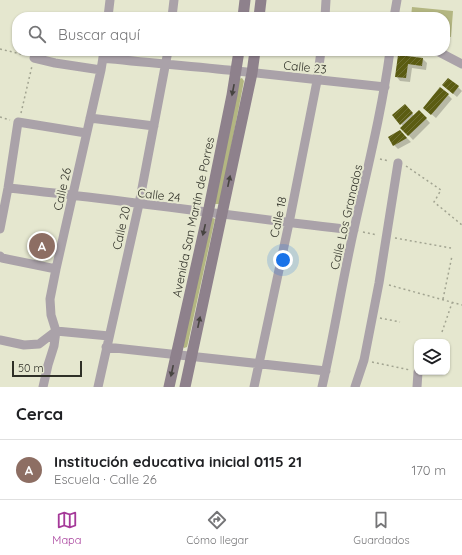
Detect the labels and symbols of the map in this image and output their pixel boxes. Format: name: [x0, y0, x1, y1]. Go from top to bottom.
street label: Calle 23: [283, 57, 327, 77]
one-way arrow: [230, 83, 236, 96]
street label: Avenida San Martín de Porres: [169, 135, 217, 299]
street label: Calle Los Granados: [327, 163, 365, 271]
street label: Calle 26: [50, 166, 74, 212]
one-way arrow: [227, 175, 233, 187]
street label: Calle 24: [137, 185, 181, 205]
street label: Calle 18: [266, 195, 290, 239]
street label: Calle 20: [109, 205, 133, 251]
one-way arrow: [200, 224, 206, 237]
pin: A: [29, 231, 55, 261]
your location: [273, 250, 293, 270]
one-way arrow: [196, 315, 202, 328]
scale bar: [12, 359, 82, 378]
one-way arrow: [169, 365, 175, 377]

